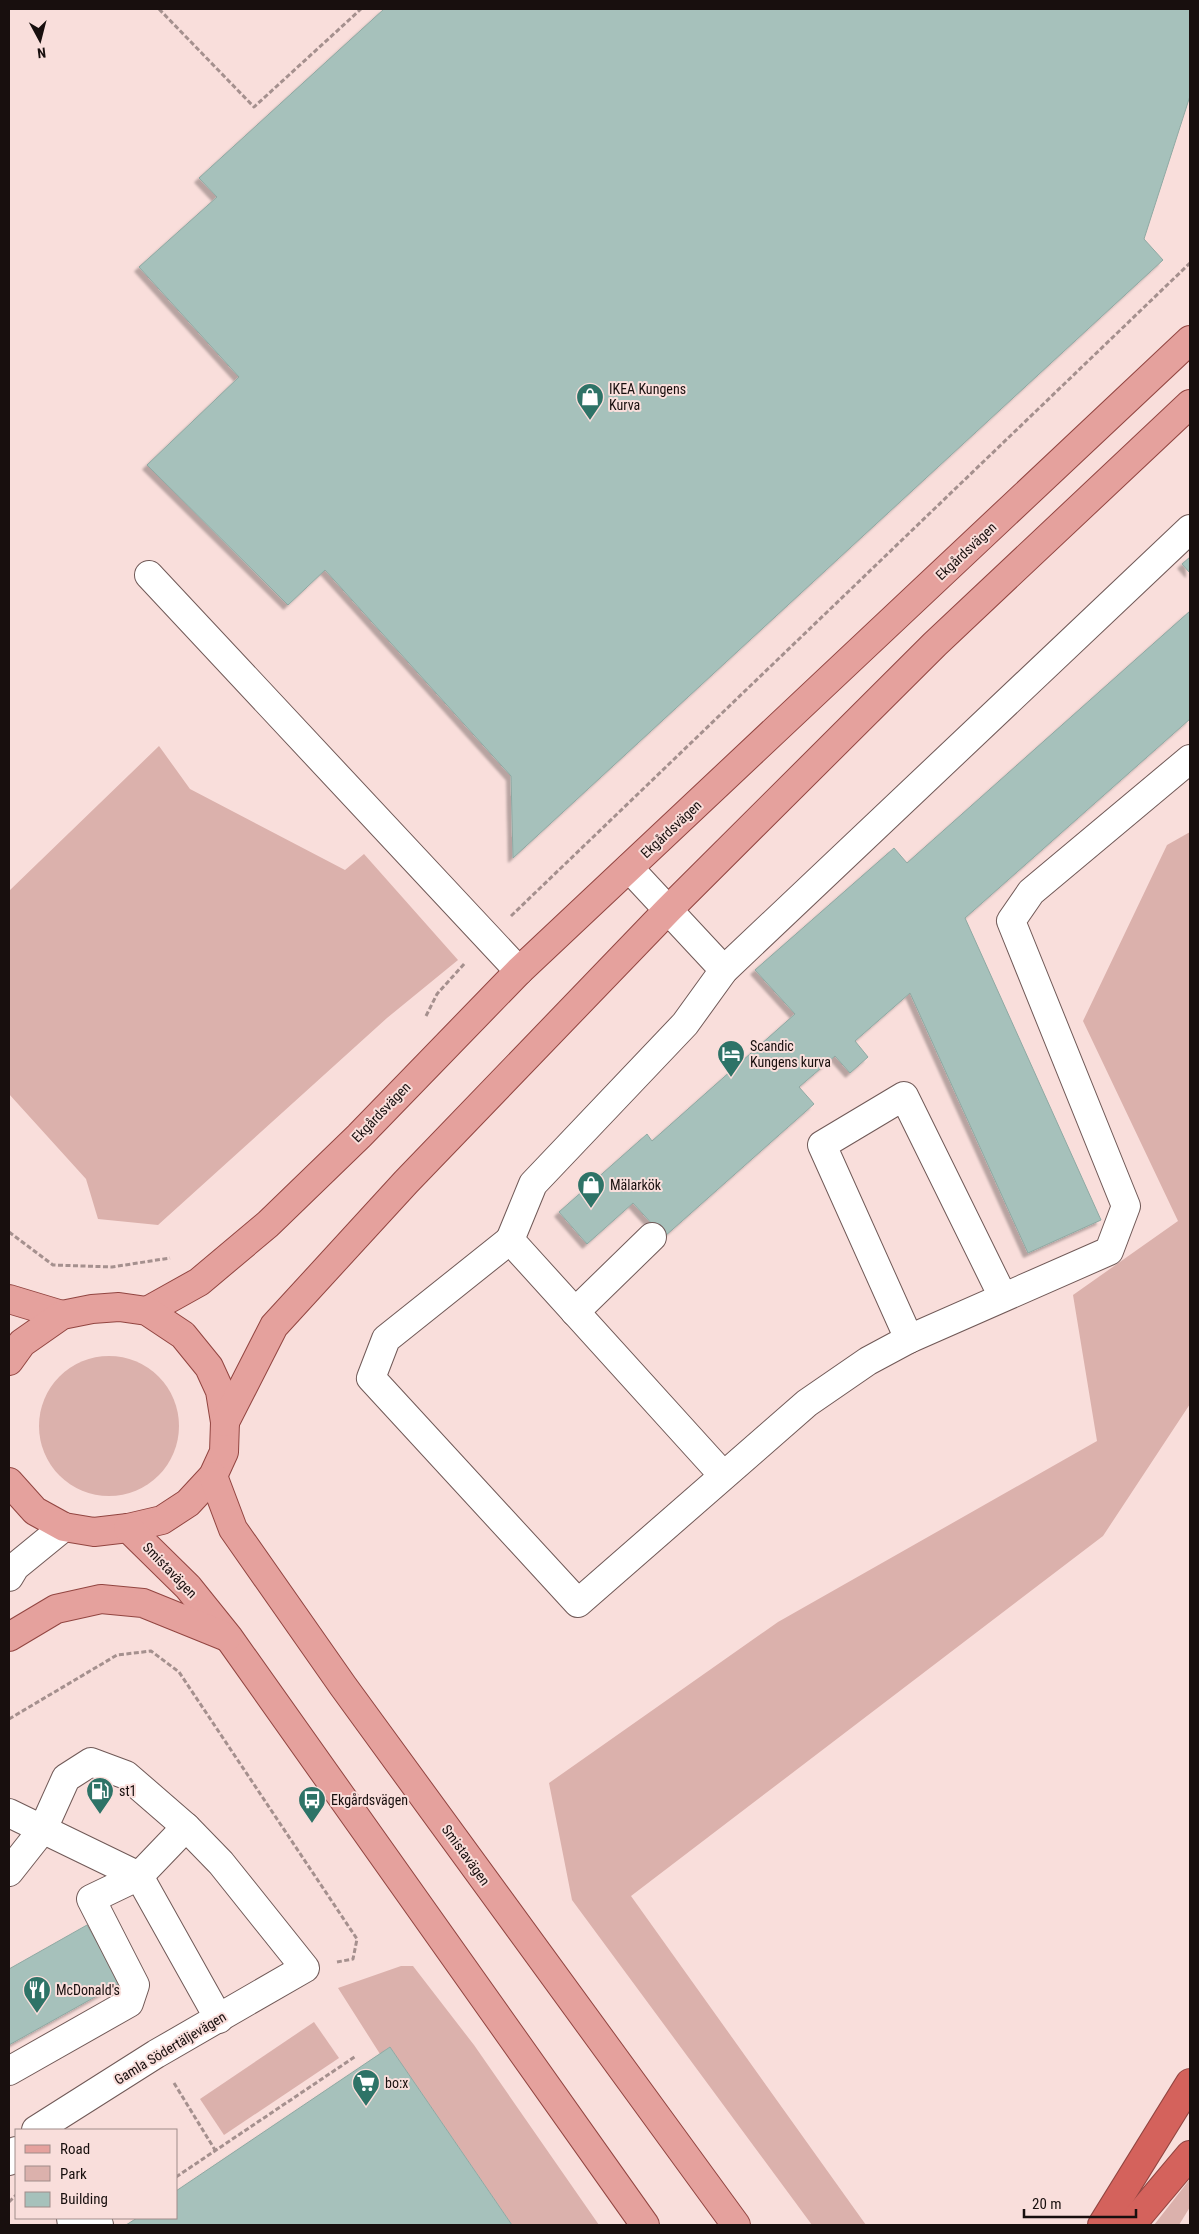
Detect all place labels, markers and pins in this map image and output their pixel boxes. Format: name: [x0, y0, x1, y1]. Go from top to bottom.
place label: IKEA Kungens Kurva: [609, 381, 686, 413]
shop icon: IKEA Kungens Kurva: [575, 382, 605, 421]
place label: Scandic Kungens kurva: [750, 1038, 831, 1070]
hotel icon: Scandic Kungens kurva: [716, 1039, 746, 1078]
shop icon: Mälarkök: [576, 1170, 606, 1209]
place label: Mälarkök: [610, 1177, 662, 1193]
fuel station icon: st1: [85, 1776, 115, 1815]
place label: st1: [119, 1783, 136, 1799]
bus stop icon: Ekgårdsvägen: [297, 1785, 327, 1824]
place label: Ekgårdsvägen: [331, 1792, 408, 1808]
restaurant icon: McDonald's: [22, 1975, 52, 2014]
place label: McDonald's: [56, 1982, 120, 1998]
supermarket icon: bo:x: [351, 2068, 381, 2107]
place label: bo:x: [385, 2075, 408, 2091]

